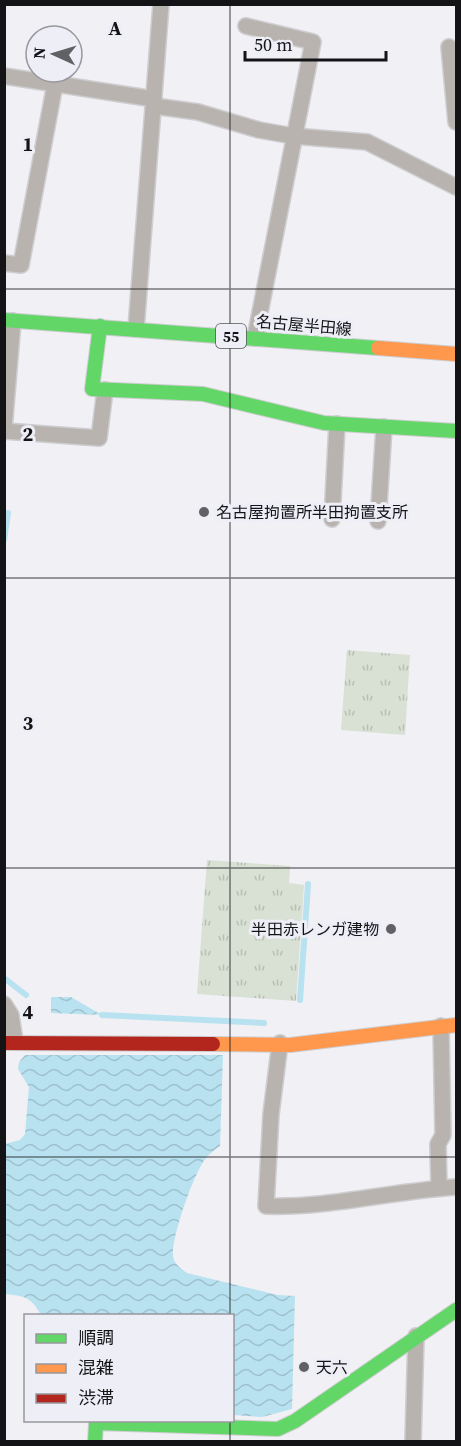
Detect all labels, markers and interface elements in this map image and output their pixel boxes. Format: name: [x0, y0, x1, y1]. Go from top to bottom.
text: A: [108, 14, 122, 42]
north arrow: [24, 24, 84, 84]
scale bar: [245, 24, 386, 62]
text: 50 m: [254, 32, 292, 57]
text: N: [28, 46, 50, 60]
text: 1: [23, 130, 33, 158]
street label: 名古屋半田線: [255, 310, 353, 340]
road number: 55: [216, 324, 246, 348]
text: 2: [23, 420, 34, 448]
place label: 名古屋拘置所半田拘置支所: [216, 501, 408, 523]
marker: 名古屋拘置所半田拘置支所: [197, 505, 211, 519]
text: 3: [23, 709, 34, 737]
place label: 半田赤レンガ建物: [251, 918, 379, 940]
marker: 半田赤レンガ建物: [384, 922, 398, 936]
text: 4: [23, 998, 34, 1026]
legend: [24, 1314, 234, 1422]
text: 順調: [78, 1325, 114, 1350]
text: 混雑: [78, 1355, 114, 1380]
place label: 天六: [316, 1356, 348, 1378]
marker: 天六: [297, 1360, 311, 1374]
text: 渋滞: [78, 1385, 114, 1410]

